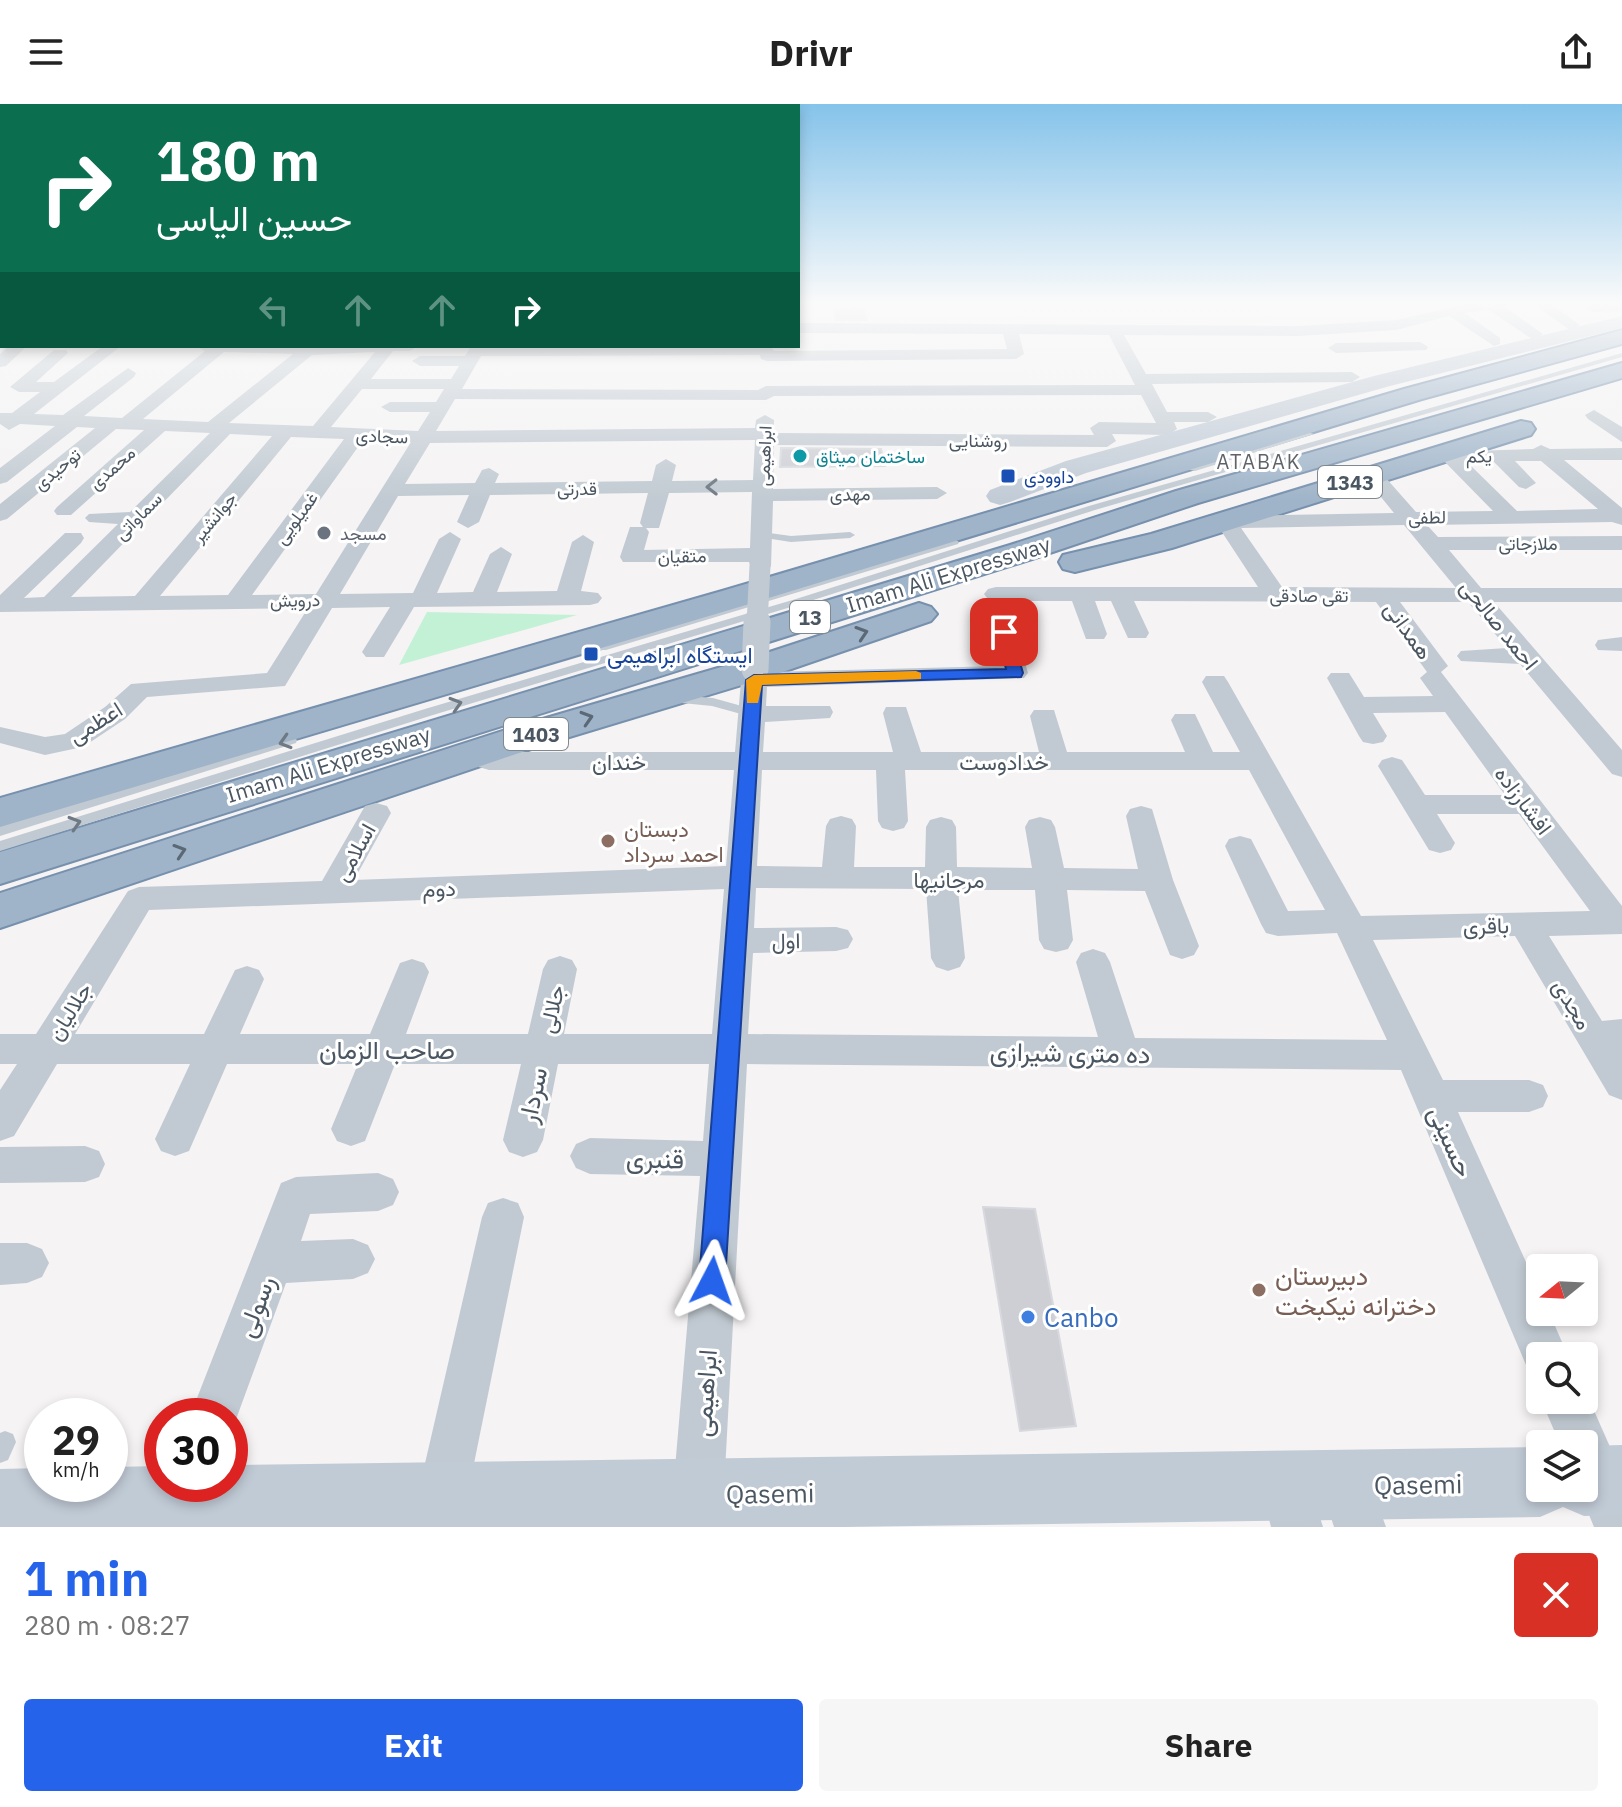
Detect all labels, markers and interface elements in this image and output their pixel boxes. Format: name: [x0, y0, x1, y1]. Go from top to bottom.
text: Drivr: [769, 29, 853, 76]
icon: menu: [24, 30, 68, 74]
icon: share: [1554, 30, 1598, 74]
text: 180 m: [156, 124, 320, 196]
icon: right: [24, 136, 128, 240]
text: حسین الیاسی: [156, 194, 352, 241]
icon: left: [252, 288, 296, 332]
icon: ahead: [336, 288, 380, 332]
icon: ahead: [420, 288, 464, 332]
icon: right: [504, 288, 548, 332]
street label: سجادی: [355, 424, 409, 448]
street label: ابراهیمی: [751, 425, 777, 487]
street label: روشنایی: [949, 429, 1007, 452]
street label: محمدی: [84, 441, 140, 495]
street label: توحیدی: [29, 443, 85, 495]
street label: یکم: [1466, 444, 1492, 469]
place label: ساختمان میثاق: [816, 445, 925, 468]
marker: ساختمان میثاق: [791, 447, 809, 465]
district label: ATABAK: [1217, 448, 1301, 475]
place label: داوودی: [1024, 465, 1074, 488]
road number: 1343: [1318, 466, 1382, 498]
marker: داوودی: [999, 467, 1017, 485]
street label: قدرتی: [557, 477, 597, 500]
one-way arrow: [705, 478, 718, 496]
street label: مهدی: [829, 482, 871, 506]
street label: سماواتی: [109, 487, 167, 545]
street label: جوانشیر: [186, 487, 242, 548]
street label: غمیلویی: [269, 487, 323, 549]
street label: لطفی: [1408, 505, 1446, 529]
place label: مسجد: [340, 522, 387, 545]
marker: مسجد: [315, 524, 333, 542]
street label: Imam Ali Expressway: [842, 529, 1054, 619]
street label: ملازجاتی: [1498, 532, 1558, 555]
street label: متقیان: [657, 544, 707, 568]
street label: احمد صالحی: [1454, 572, 1546, 676]
street label: تقی صادقی: [1269, 584, 1349, 607]
street label: درویش: [270, 588, 320, 612]
street label: همدانی: [1378, 595, 1440, 665]
pin: [970, 598, 1038, 666]
road number: 13: [790, 601, 830, 633]
icon: arrive: [982, 610, 1026, 654]
one-way arrow: [855, 626, 868, 642]
place label: ایستگاه ابراهیمی: [607, 640, 753, 669]
marker: ایستگاه ابراهیمی: [582, 645, 600, 663]
street label: اعظمی: [62, 694, 128, 750]
one-way arrow: [449, 697, 463, 713]
one-way arrow: [580, 711, 594, 727]
road number: 1403: [504, 718, 568, 750]
street label: Imam Ali Expressway: [222, 719, 434, 809]
one-way arrow: [279, 733, 293, 749]
street label: خندان: [592, 747, 646, 776]
street label: خدادوست: [959, 747, 1049, 776]
street label: افشارزاده: [1489, 760, 1559, 840]
place label: دبستان احمد سرداد: [624, 814, 724, 868]
one-way arrow: [67, 816, 81, 832]
street label: اسلامی: [326, 818, 382, 886]
marker: دبستان احمد سرداد: [599, 832, 617, 850]
one-way arrow: [173, 845, 187, 861]
street label: مرجانیها: [913, 865, 985, 894]
street label: دوم: [422, 873, 456, 904]
street label: باقری: [1463, 910, 1509, 940]
street label: اول: [771, 925, 801, 955]
street label: مجدی: [1547, 973, 1599, 1035]
street label: جلالیان: [40, 977, 98, 1045]
street label: جلالی: [531, 982, 571, 1036]
street label: صاحب الزمان: [319, 1032, 455, 1066]
street label: ده متری شیرازی: [989, 1034, 1151, 1070]
street label: سردار: [509, 1064, 554, 1127]
street label: حسینی: [1421, 1100, 1483, 1182]
street label: قنبری: [626, 1140, 684, 1176]
position arrow: [670, 1239, 754, 1323]
north arrow: [1526, 1254, 1598, 1326]
map controls: [1526, 1254, 1598, 1502]
place label: دبیرستان دخترانه نیکبخت: [1275, 1258, 1437, 1322]
street label: رسولی: [228, 1270, 282, 1342]
marker: دبیرستان دخترانه نیکبخت: [1250, 1281, 1268, 1299]
place label: Canbo: [1044, 1300, 1118, 1334]
marker: Canbo: [1019, 1308, 1037, 1326]
button: search: [1526, 1342, 1598, 1414]
street label: ابراهیمی: [684, 1348, 724, 1438]
speed limit sign: 30: [144, 1398, 248, 1502]
text: 29: [52, 1414, 100, 1466]
button: layers: [1526, 1430, 1598, 1502]
text: km/h: [52, 1456, 100, 1483]
street label: Qasemi: [1373, 1466, 1463, 1502]
street label: Qasemi: [725, 1475, 815, 1511]
text: 1 min: [24, 1547, 149, 1609]
button: close: [1514, 1553, 1598, 1637]
text: 280 m · 08:27: [24, 1608, 190, 1642]
button: Exit: [24, 1699, 803, 1791]
button: Share: [819, 1699, 1598, 1791]

